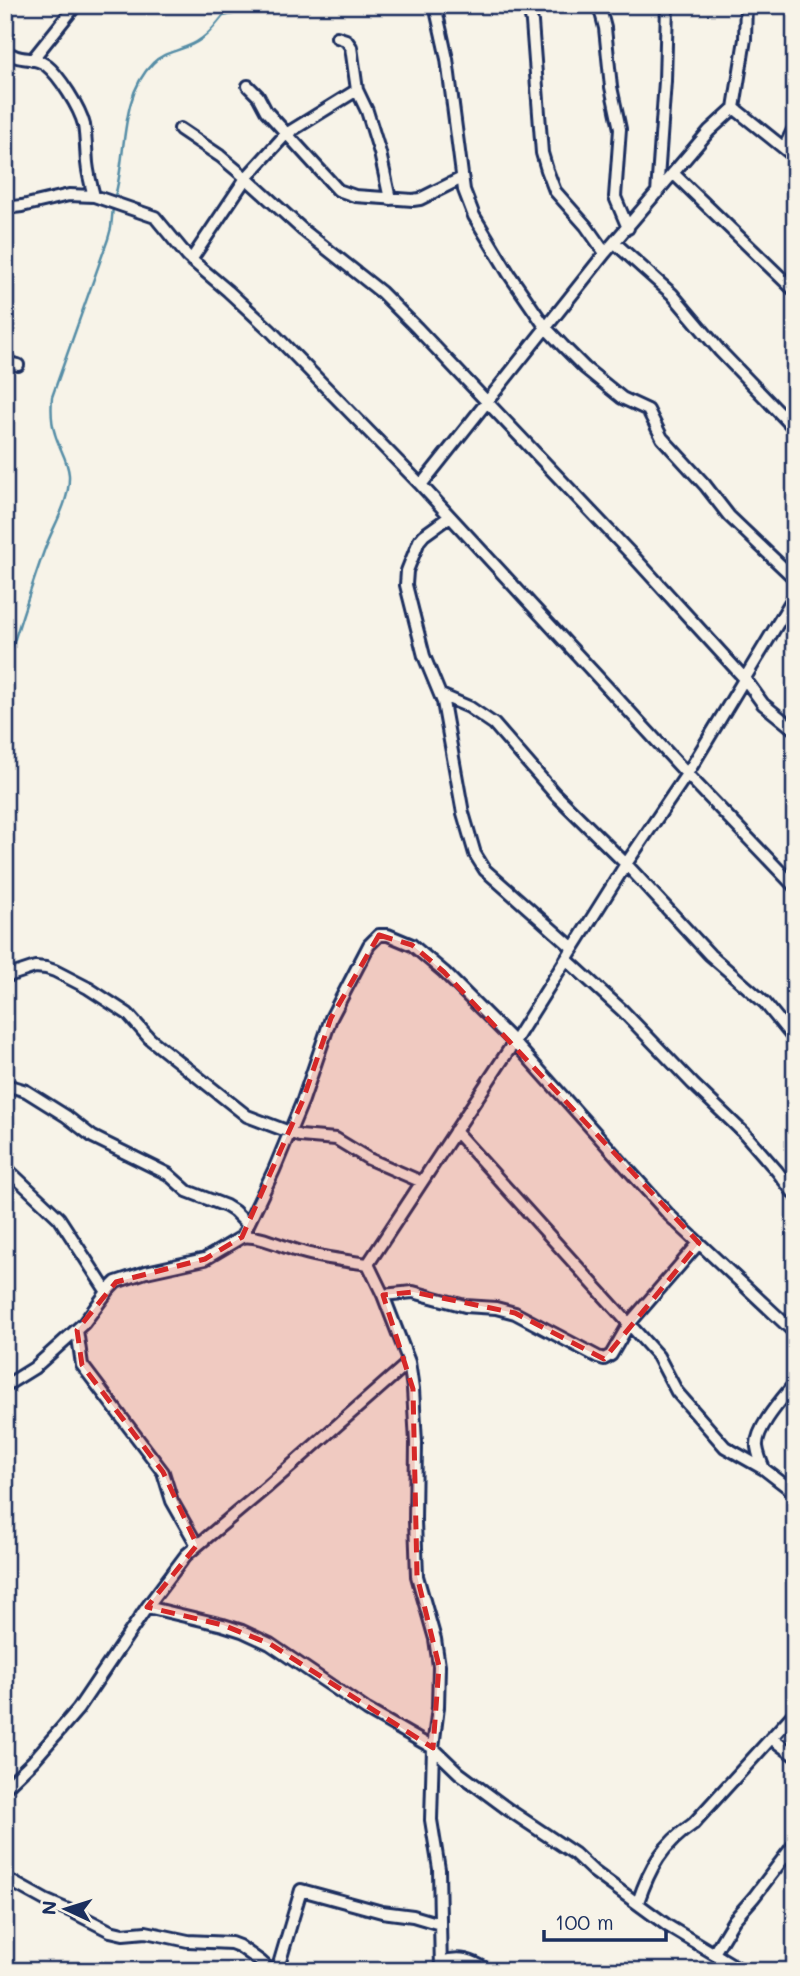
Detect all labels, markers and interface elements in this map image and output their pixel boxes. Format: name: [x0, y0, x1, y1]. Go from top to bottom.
north arrow: [32, 1874, 102, 1944]
scale bar: [544, 1899, 667, 1943]
text: N: [36, 1900, 62, 1916]
text: 100 m: [555, 1908, 614, 1935]

